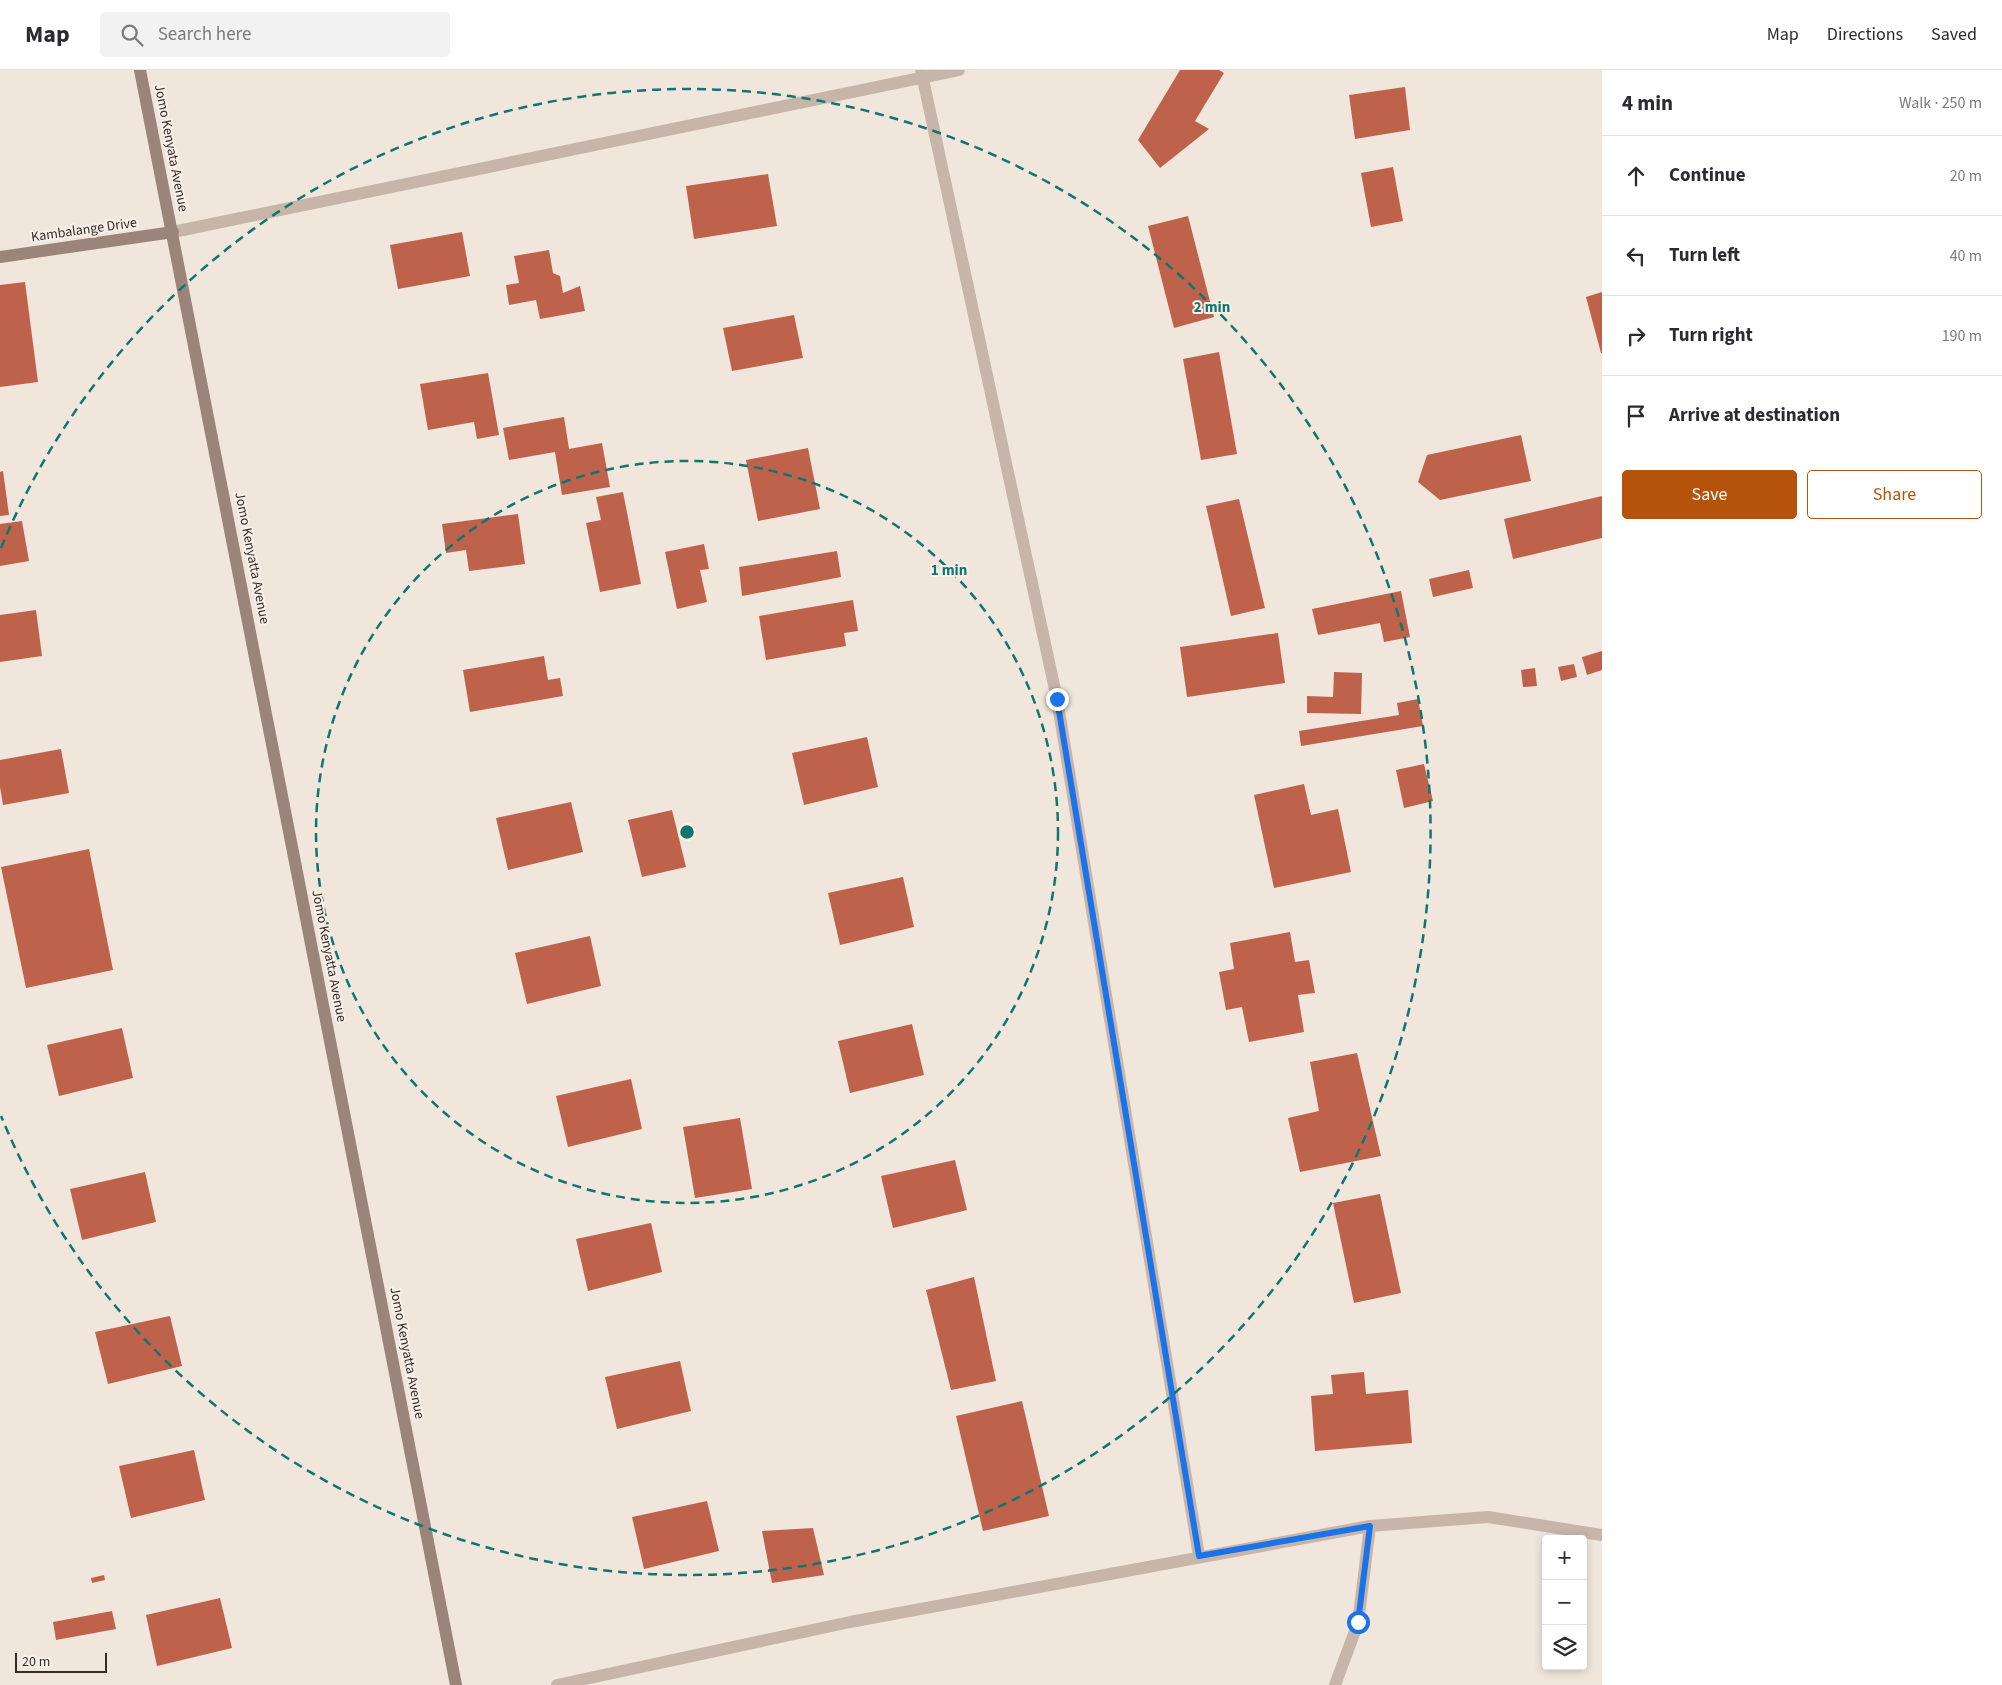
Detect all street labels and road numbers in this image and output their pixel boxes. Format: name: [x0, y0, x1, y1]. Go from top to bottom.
street label: Jomo Kenyata Avenue: [149, 83, 193, 214]
street label: Kambalange Drive: [30, 213, 138, 247]
street label: Jomo Kenyatta Avenue: [229, 490, 275, 626]
street label: Jomo Kenyatta Avenue: [306, 888, 352, 1024]
street label: Jomo Kenyatta Avenue: [384, 1285, 430, 1421]

